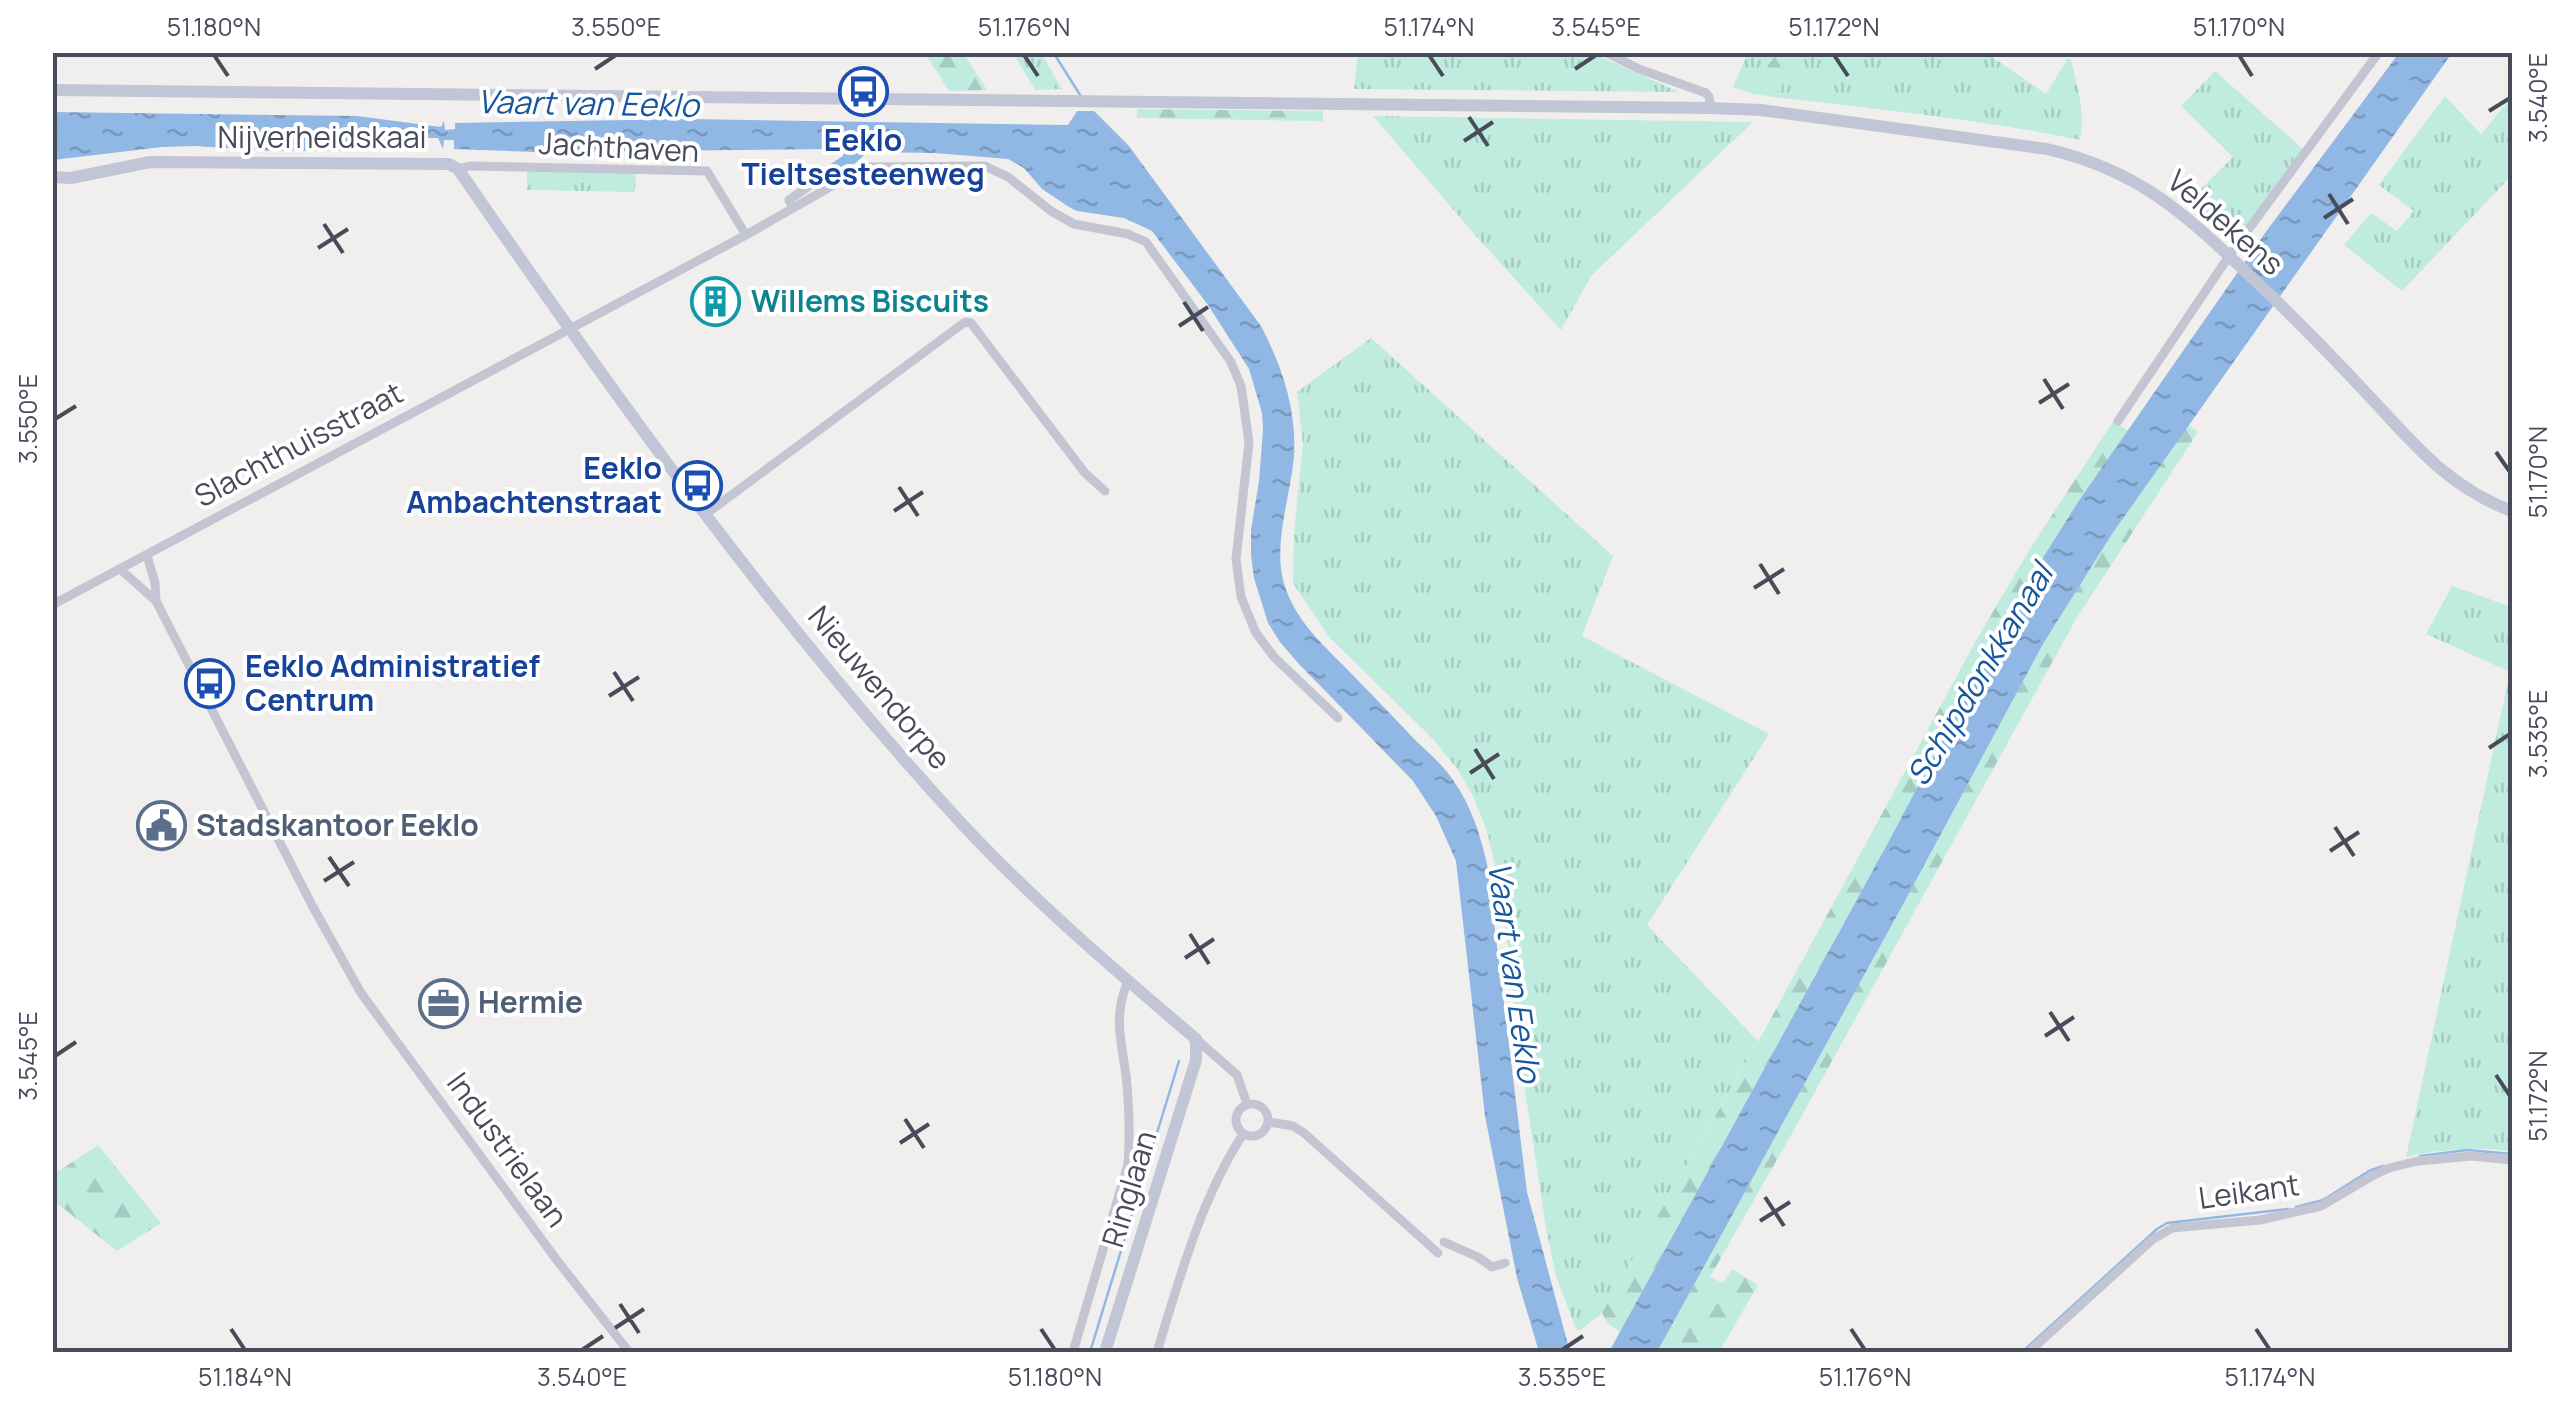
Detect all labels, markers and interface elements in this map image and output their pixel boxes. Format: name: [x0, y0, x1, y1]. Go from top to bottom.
text: 51.180°N: [167, 9, 261, 44]
text: 3.550°E: [571, 9, 661, 44]
text: 51.176°N: [978, 9, 1070, 44]
text: 51.174°N: [1384, 9, 1474, 44]
text: 3.545°E: [1551, 9, 1641, 44]
text: 51.172°N: [1788, 9, 1880, 44]
text: 51.170°N: [2193, 9, 2285, 44]
text: 3.540°E: [2520, 53, 2555, 143]
bus stop icon: Eeklo Tieltsesteenweg: [837, 66, 889, 118]
water label: Vaart van Eeklo: [477, 79, 701, 127]
street label: Nijverheidskaai: [217, 116, 427, 157]
place label: Eeklo Tieltsesteenweg: [741, 119, 985, 194]
street label: Jachthaven: [538, 122, 700, 171]
street label: Veldekens: [2159, 160, 2293, 284]
building icon: Willems Biscuits: [690, 276, 742, 328]
place label: Willems Biscuits: [751, 280, 989, 321]
street label: Slachthuisstraat: [187, 372, 410, 516]
text: 3.550°E: [10, 374, 45, 464]
text: 51.170°N: [2520, 426, 2555, 518]
place label: Eeklo Ambachtenstraat: [406, 447, 662, 522]
bus stop icon: Eeklo Ambachtenstraat: [671, 460, 723, 512]
water label: Schipdonkkanaal: [1896, 552, 2065, 794]
street label: Nieuwendorpe: [800, 597, 961, 777]
place label: Eeklo Administratief Centrum: [245, 645, 540, 720]
bus stop icon: Eeklo Administratief Centrum: [184, 658, 236, 710]
text: 3.535°E: [2520, 690, 2555, 778]
public building icon: Stadskantoor Eeklo: [135, 800, 187, 852]
place label: Stadskantoor Eeklo: [196, 804, 479, 845]
water label: Vaart van Eeklo: [1478, 859, 1553, 1087]
office icon: Hermie: [417, 977, 469, 1029]
place label: Hermie: [478, 981, 583, 1022]
text: 3.545°E: [10, 1011, 45, 1101]
text: 51.172°N: [2520, 1050, 2555, 1142]
street label: Industrielaan: [438, 1064, 578, 1235]
street label: Ringlaan: [1091, 1125, 1166, 1252]
street label: Leikant: [2196, 1163, 2302, 1218]
text: 51.184°N: [198, 1359, 292, 1394]
text: 3.540°E: [537, 1359, 627, 1394]
text: 51.180°N: [1008, 1359, 1102, 1394]
text: 3.535°E: [1518, 1359, 1606, 1394]
text: 51.176°N: [1819, 1359, 1911, 1394]
text: 51.174°N: [2225, 1359, 2315, 1394]

